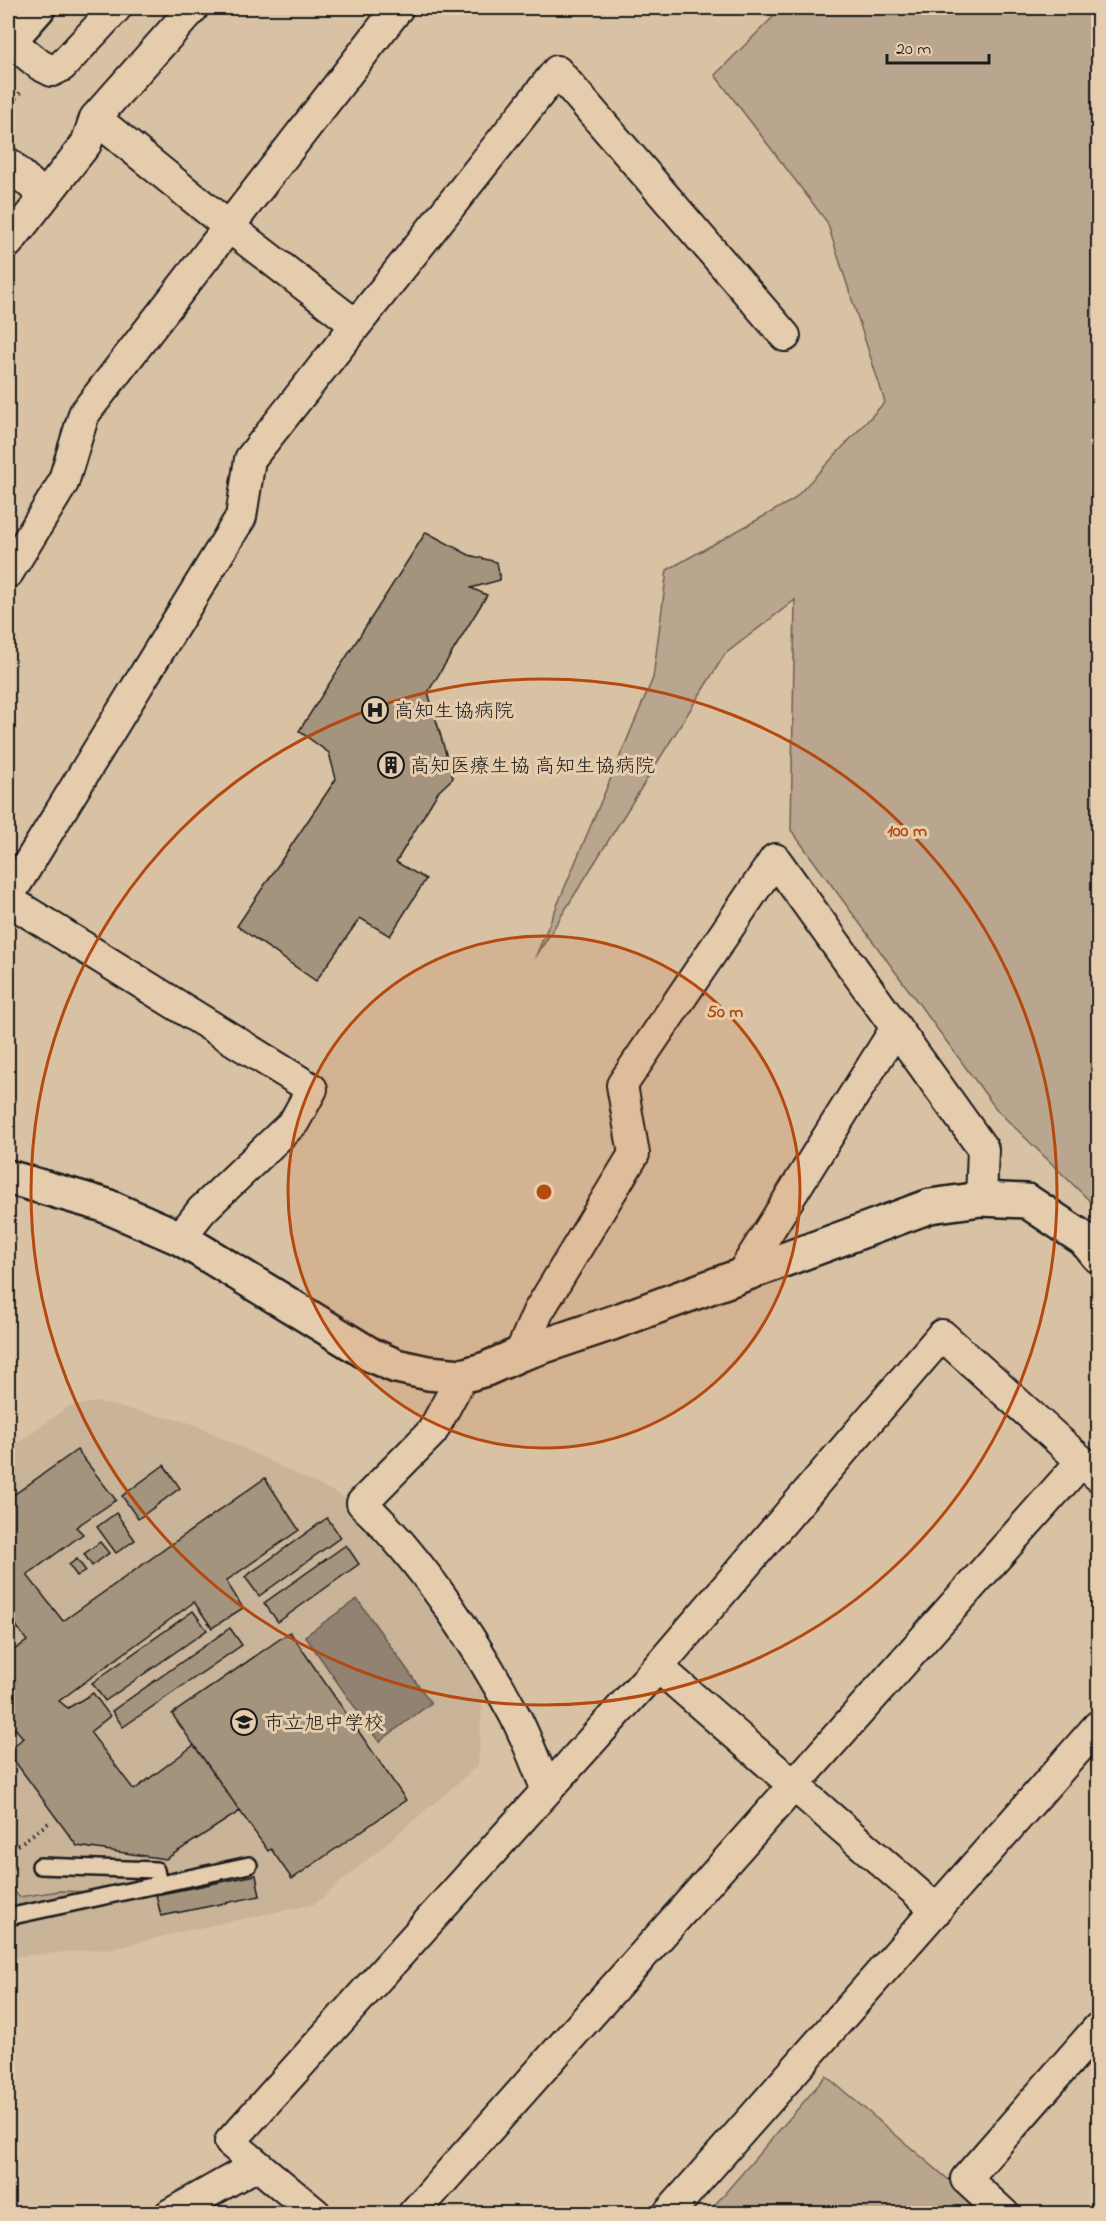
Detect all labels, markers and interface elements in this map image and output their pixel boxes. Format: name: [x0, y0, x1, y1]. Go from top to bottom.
scale bar: [887, 27, 989, 65]
text: 20 m: [896, 37, 931, 63]
hospital icon: 高知生協病院: [360, 695, 390, 725]
place label: 高知生協病院: [394, 698, 514, 727]
building icon: 高知医療生協 高知生協病院: [376, 750, 406, 780]
place label: 高知医療生協 高知生協病院: [410, 753, 655, 782]
text: 100 m: [887, 819, 927, 845]
text: 50 m: [707, 1000, 743, 1026]
centre of rings: [534, 1182, 554, 1202]
school or university icon: 市立旭中学校: [229, 1707, 259, 1737]
place label: 市立旭中学校: [264, 1710, 384, 1739]

